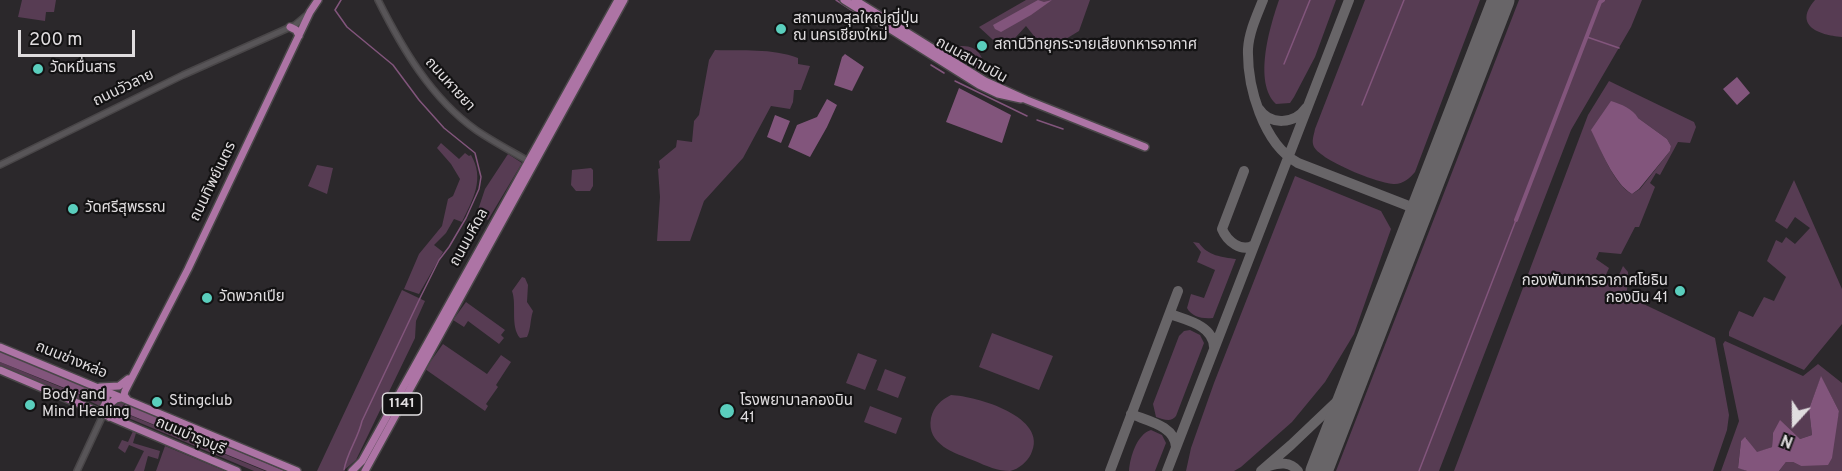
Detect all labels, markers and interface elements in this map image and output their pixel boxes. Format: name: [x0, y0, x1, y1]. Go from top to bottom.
place label: สถานกงสุลใหญ่ญี่ปุ่น ณ นครเชียงใหม่: [793, 11, 919, 46]
scale bar: [21, 18, 138, 56]
marker: สถานกงสุลใหญ่ญี่ปุ่น ณ นครเชียงใหม่: [774, 22, 788, 36]
text: 200 m: [29, 29, 82, 52]
street label: ถนนสนามบิน: [932, 34, 1010, 88]
place label: สถานีวิทยุกระจายเสียงทหารอากาศ: [994, 37, 1197, 55]
marker: สถานีวิทยุกระจายเสียงทหารอากาศ: [975, 39, 989, 53]
street label: ถนนหายยา: [420, 54, 478, 116]
place label: วัดหมื่นสาร: [50, 60, 116, 78]
marker: วัดหมื่นสาร: [31, 62, 45, 76]
street label: ถนนวัวลาย: [91, 67, 157, 111]
street label: ถนนทิพย์เนตร: [187, 139, 241, 225]
place label: วัดศรีสุพรรณ: [85, 200, 166, 218]
marker: วัดศรีสุพรรณ: [66, 202, 80, 216]
street label: ถนนมหิดล: [447, 206, 493, 270]
place label: กองพันทหารอากาศโยธิน กองบิน 41: [1522, 273, 1668, 308]
marker: กองพันทหารอากาศโยธิน กองบิน 41: [1673, 284, 1687, 298]
place label: วัดพวกเปีย: [219, 289, 285, 307]
marker: วัดพวกเปีย: [200, 291, 214, 305]
street label: ถนนช่างหล่อ: [32, 338, 110, 384]
place label: Body and Mind Healing: [42, 387, 130, 422]
place label: Stingclub: [169, 393, 232, 411]
road number: 1141: [382, 393, 422, 415]
place label: โรงพยาบาลกองบิน 41: [740, 393, 853, 428]
north arrow: [1764, 393, 1824, 453]
marker: Stingclub: [150, 395, 164, 409]
marker: Body and Mind Healing: [23, 398, 37, 412]
marker: โรงพยาบาลกองบิน 41: [718, 402, 736, 420]
street label: ถนนบำรุงบุรี: [152, 414, 228, 460]
text: N: [1779, 428, 1797, 451]

